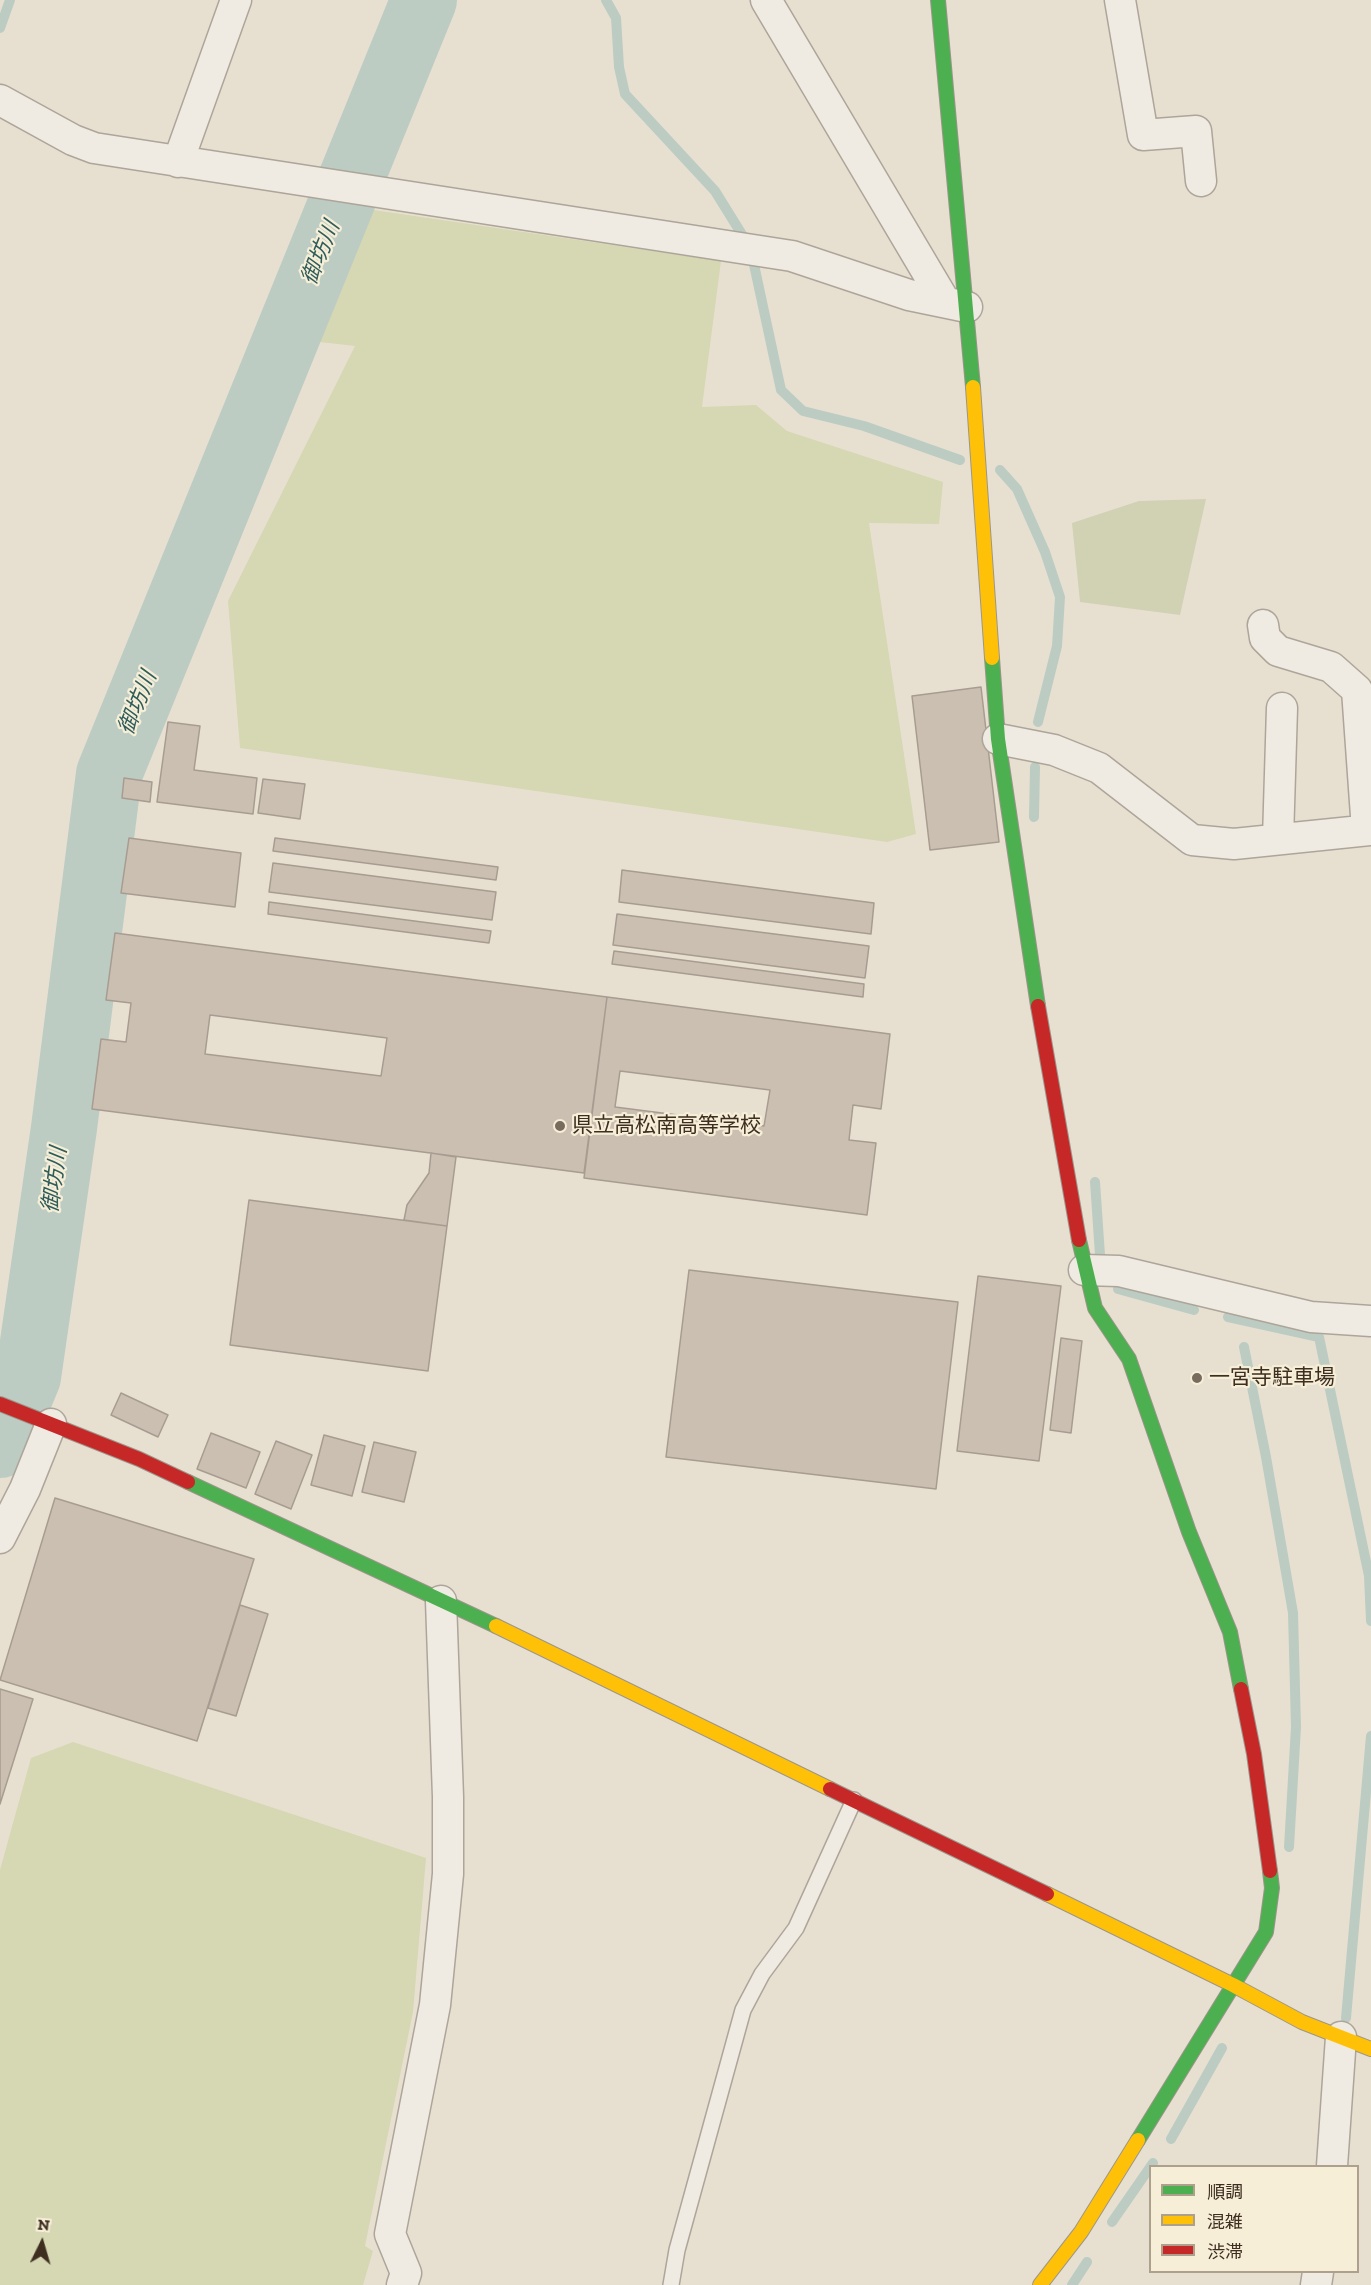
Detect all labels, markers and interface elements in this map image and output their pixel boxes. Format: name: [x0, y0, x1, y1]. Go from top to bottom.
water label: 御坊川: [296, 217, 346, 289]
water label: 御坊川: [113, 667, 163, 739]
place label: 県立高松南高等学校: [572, 1113, 761, 1139]
marker: 県立高松南高等学校: [553, 1119, 567, 1133]
water label: 御坊川: [37, 1145, 73, 1215]
place label: 一宮寺駐車場: [1209, 1365, 1335, 1391]
marker: 一宮寺駐車場: [1190, 1371, 1204, 1385]
legend: [1149, 2165, 1359, 2273]
text: 順調: [1207, 2181, 1243, 2203]
text: 混雑: [1207, 2211, 1243, 2233]
north arrow: [12, 2213, 72, 2273]
text: N: [37, 2215, 50, 2235]
text: 渋滞: [1207, 2241, 1243, 2263]

